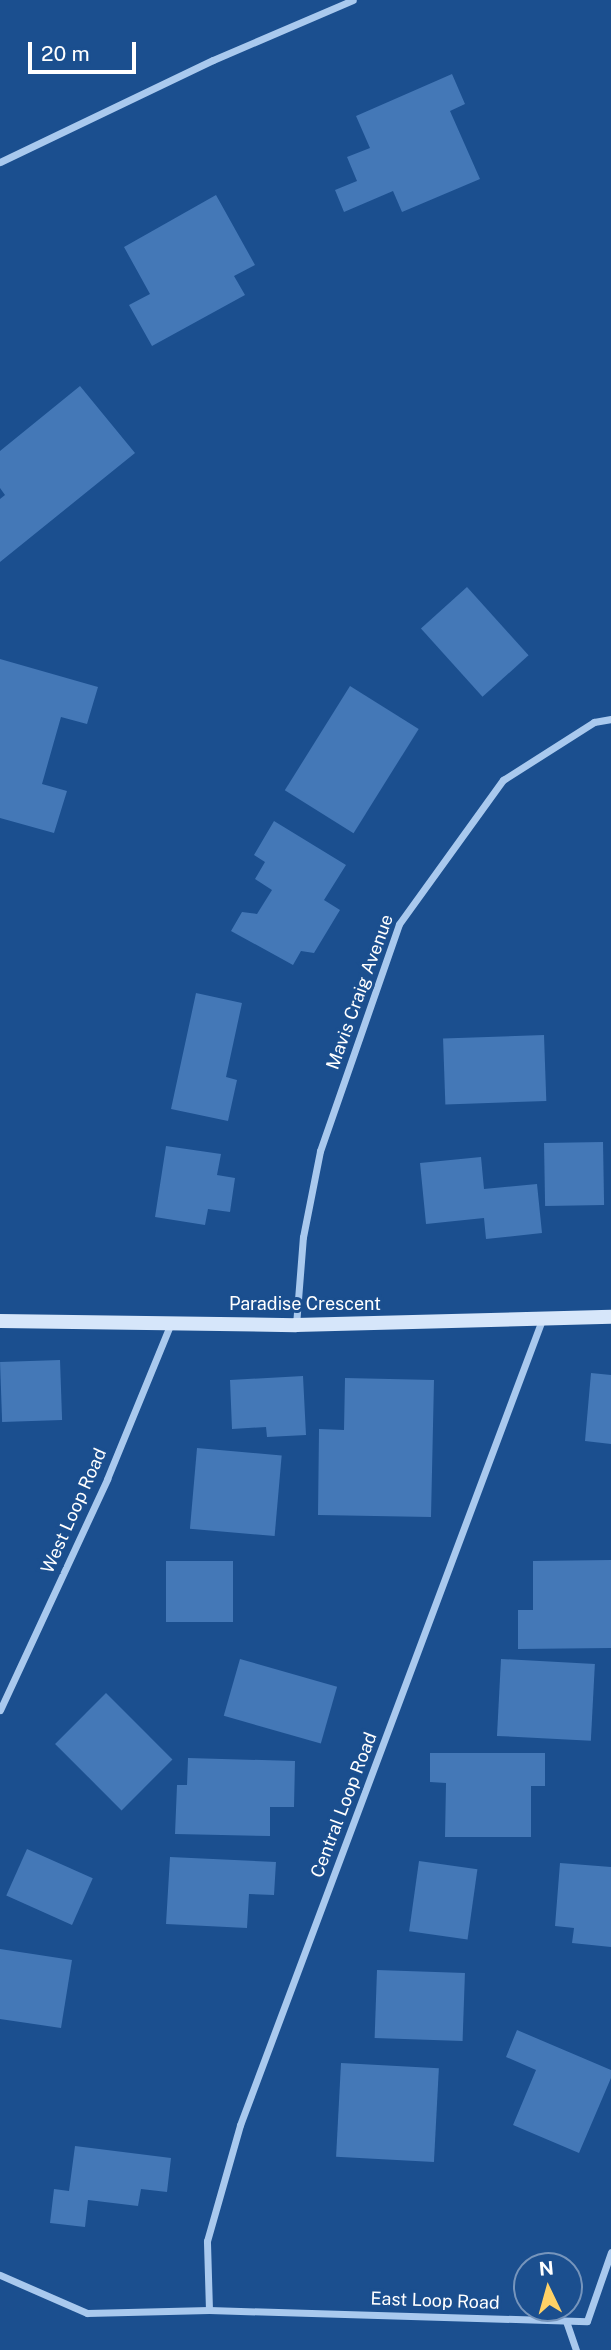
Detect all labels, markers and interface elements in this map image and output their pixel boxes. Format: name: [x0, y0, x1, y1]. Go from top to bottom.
scale bar: [32, 28, 140, 72]
text: 20 m: [41, 41, 90, 66]
street label: Mavis Craig Avenue: [322, 912, 398, 1072]
street label: Paradise Crescent: [229, 1293, 381, 1315]
street label: West Loop Road: [37, 1445, 111, 1577]
street label: Central Loop Road: [306, 1729, 382, 1881]
north arrow: [513, 2252, 583, 2322]
text: N: [538, 2256, 555, 2280]
street label: East Loop Road: [370, 2288, 500, 2314]

